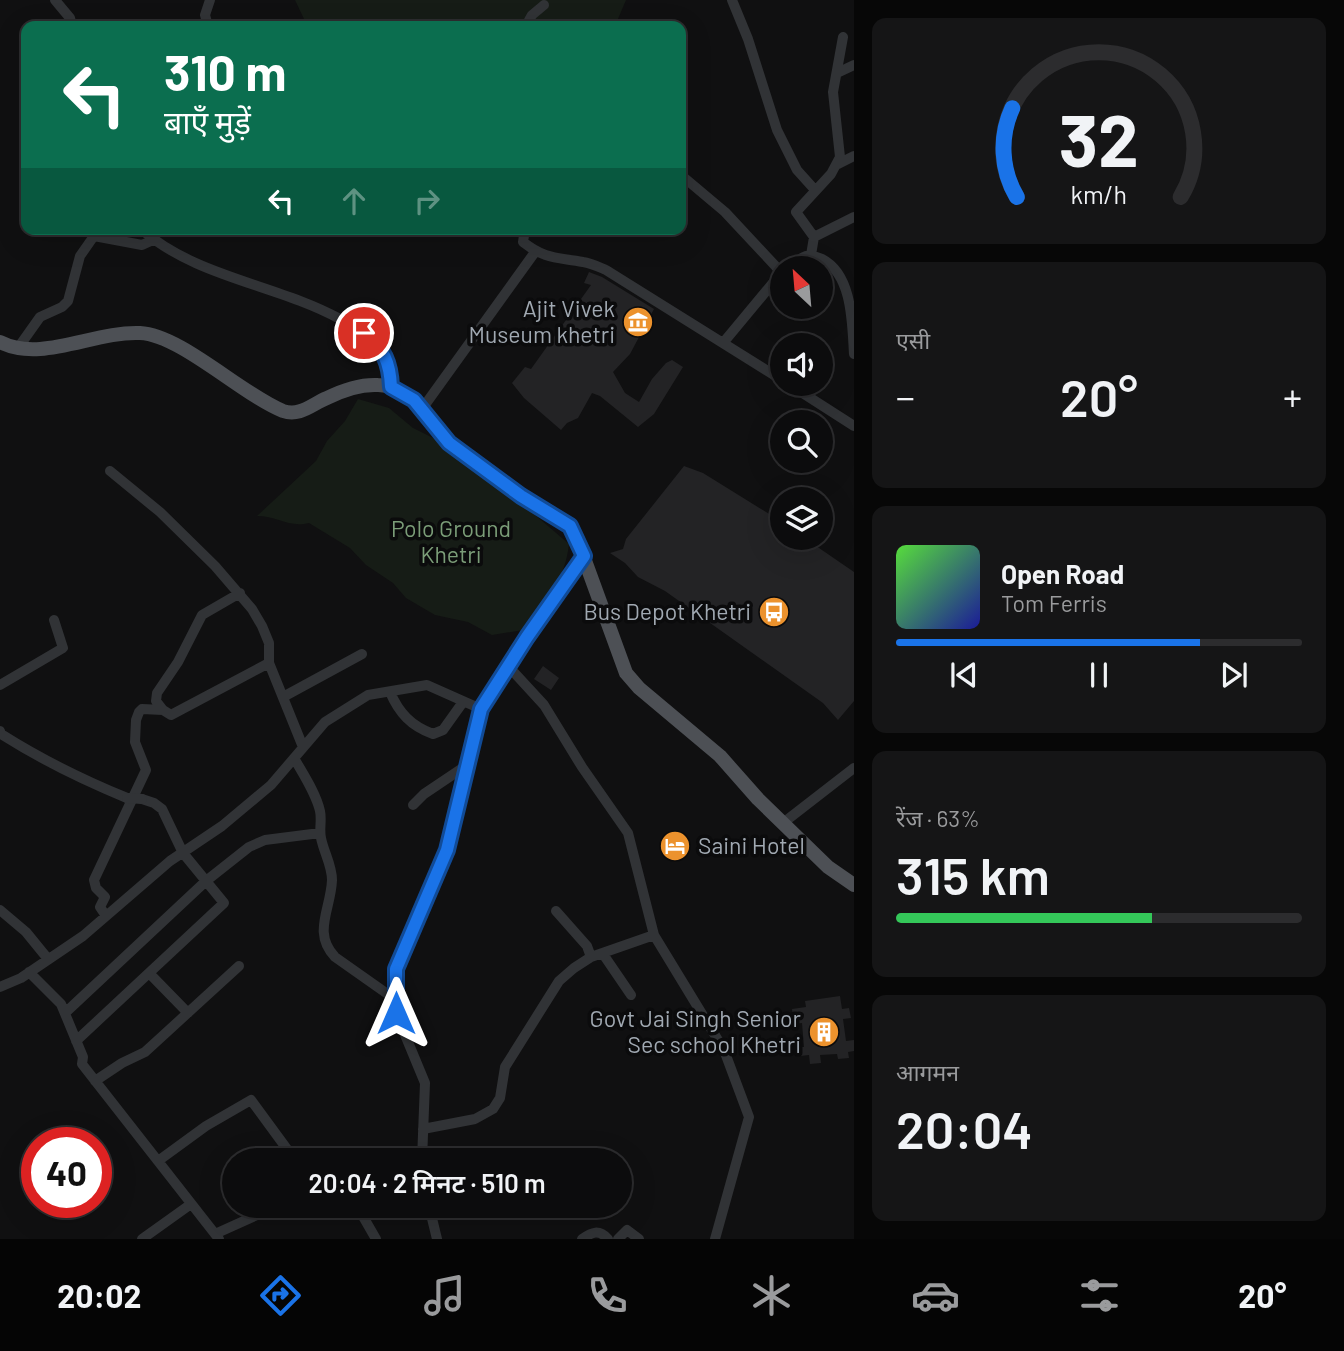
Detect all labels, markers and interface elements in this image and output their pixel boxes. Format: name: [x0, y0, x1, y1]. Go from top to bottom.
text: 310 m: [164, 42, 286, 101]
icon: left: [49, 49, 140, 140]
text: 32: [1059, 94, 1139, 182]
text: बाएँ मुड़ें: [164, 102, 251, 140]
text: km/h: [1071, 179, 1127, 209]
icon: left: [262, 182, 300, 220]
icon: ahead: [335, 182, 373, 220]
icon: right: [408, 182, 446, 220]
north arrow: [770, 256, 833, 318]
map controls: [770, 256, 833, 550]
place label: Ajit Vivek Museum khetri: [468, 294, 615, 348]
pin: [334, 303, 394, 363]
museum icon: Ajit Vivek Museum khetri: [621, 305, 655, 339]
icon: arrive: [345, 314, 383, 352]
text: एसी: [896, 326, 930, 354]
button: sound: [770, 333, 833, 396]
text: 20°: [1060, 365, 1138, 427]
text: −: [896, 373, 915, 419]
text: +: [1283, 373, 1302, 419]
button: search: [770, 410, 833, 473]
button: layers: [770, 487, 833, 550]
park label: Polo Ground Khetri: [391, 514, 511, 568]
text: Open Road: [1001, 558, 1124, 589]
text: Tom Ferris: [1001, 589, 1107, 617]
bus stop icon: Bus Depot Khetri: [757, 595, 791, 629]
place label: Bus Depot Khetri: [584, 597, 751, 625]
icon: previous: [945, 656, 983, 694]
icon: pause: [1080, 656, 1118, 694]
icon: next: [1215, 656, 1253, 694]
text: रेंज · 63%: [896, 804, 980, 832]
hotel icon: Saini Hotel: [658, 829, 692, 863]
place label: Saini Hotel: [698, 831, 805, 859]
text: 315 km: [896, 843, 1050, 905]
position arrow: [359, 976, 433, 1050]
place label: Govt Jai Singh Senior Sec school Khetri: [590, 1004, 802, 1058]
building icon: Govt Jai Singh Senior Sec school Khetri: [807, 1015, 841, 1049]
text: आगमन: [896, 1058, 959, 1086]
text: 20:04: [896, 1097, 1033, 1159]
speed limit sign: 40: [21, 1127, 112, 1218]
text: 20:04 · 2 मिनट · 510 m: [308, 1167, 546, 1198]
icon: directions: [256, 1271, 305, 1320]
icon: music: [420, 1271, 469, 1320]
icon: phone: [583, 1271, 632, 1320]
icon: climate: [747, 1271, 796, 1320]
icon: car: [911, 1271, 960, 1320]
icon: filters: [1075, 1271, 1124, 1320]
text: 20:02: [57, 1276, 141, 1314]
text: 20°: [1238, 1276, 1287, 1314]

